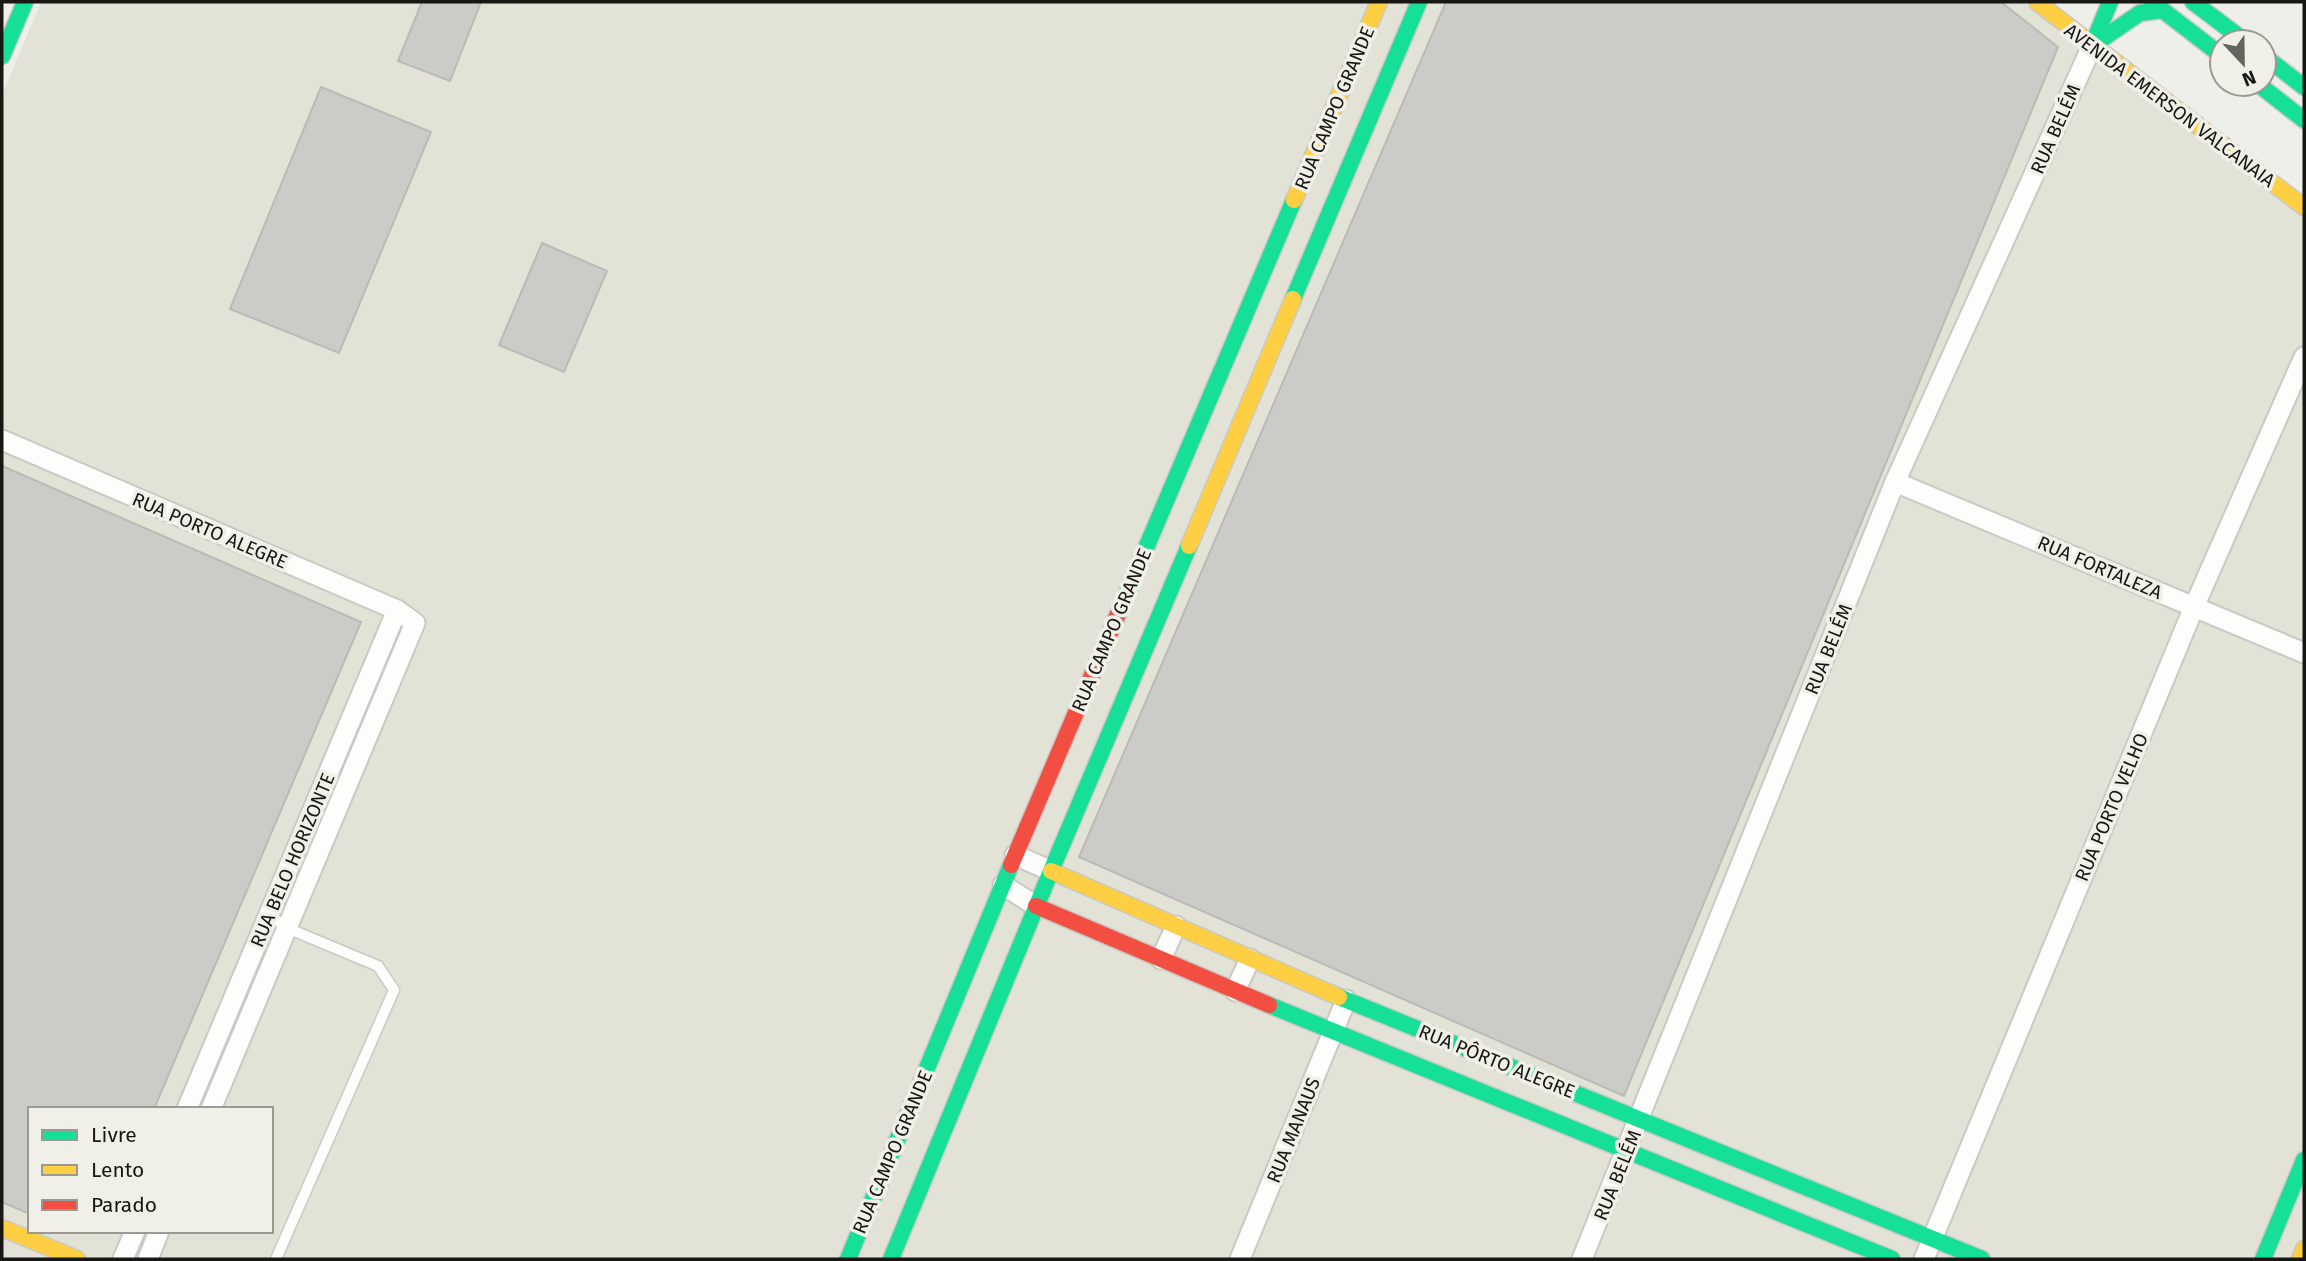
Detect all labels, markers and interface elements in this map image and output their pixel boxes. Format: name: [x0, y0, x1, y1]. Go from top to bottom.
street label: AVENIDA EMERSON VALCANAIA: [2060, 18, 2280, 192]
street label: RUA CAMPO GRANDE: [1290, 23, 1379, 193]
north arrow: [2208, 28, 2278, 98]
street label: RUA BELÉM: [2025, 81, 2085, 178]
street label: RUA PORTO ALEGRE: [129, 487, 291, 574]
street label: RUA FORTALEZA: [2034, 531, 2166, 604]
street label: RUA CAMPO GRANDE: [1067, 545, 1156, 715]
street label: RUA BELÉM: [1800, 600, 1857, 698]
street label: RUA PORTO VELHO: [2070, 730, 2153, 885]
street label: RUA BELO HORIZONTE: [245, 770, 340, 951]
street label: RUA PÔRTO ALEGRE: [1415, 1020, 1578, 1103]
street label: RUA CAMPO GRANDE: [848, 1067, 937, 1237]
street label: RUA MANAUS: [1262, 1074, 1325, 1186]
legend: [28, 1107, 273, 1233]
text: Livre: [91, 1122, 137, 1148]
street label: RUA BELÉM: [1589, 1126, 1646, 1224]
text: Lento: [91, 1157, 144, 1183]
text: Parado: [91, 1192, 157, 1218]

